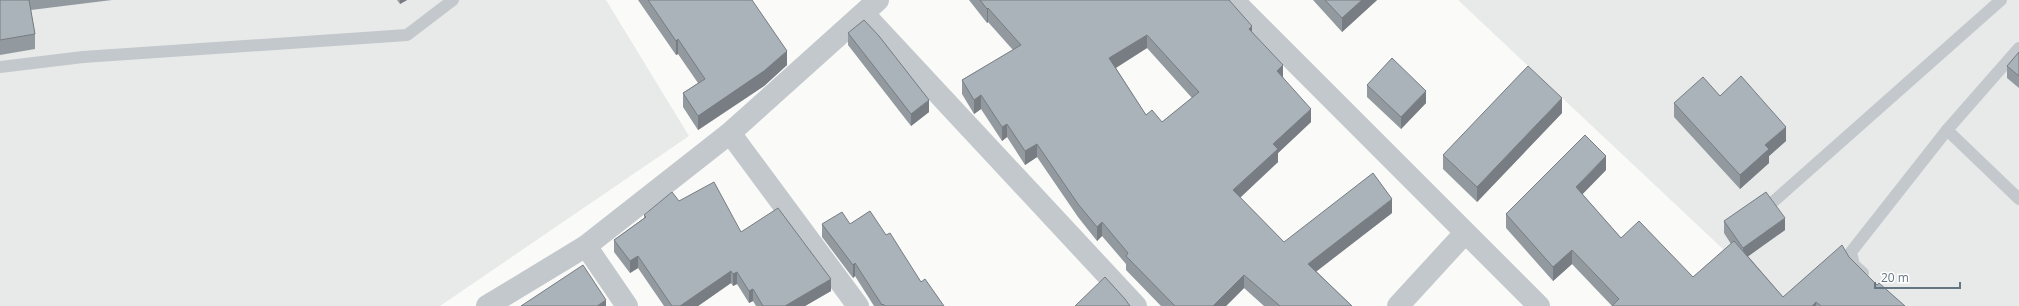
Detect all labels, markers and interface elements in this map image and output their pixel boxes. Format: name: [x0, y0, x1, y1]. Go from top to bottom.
scale bar: [1875, 264, 1960, 290]
text: 20 m: [1881, 269, 1909, 286]

